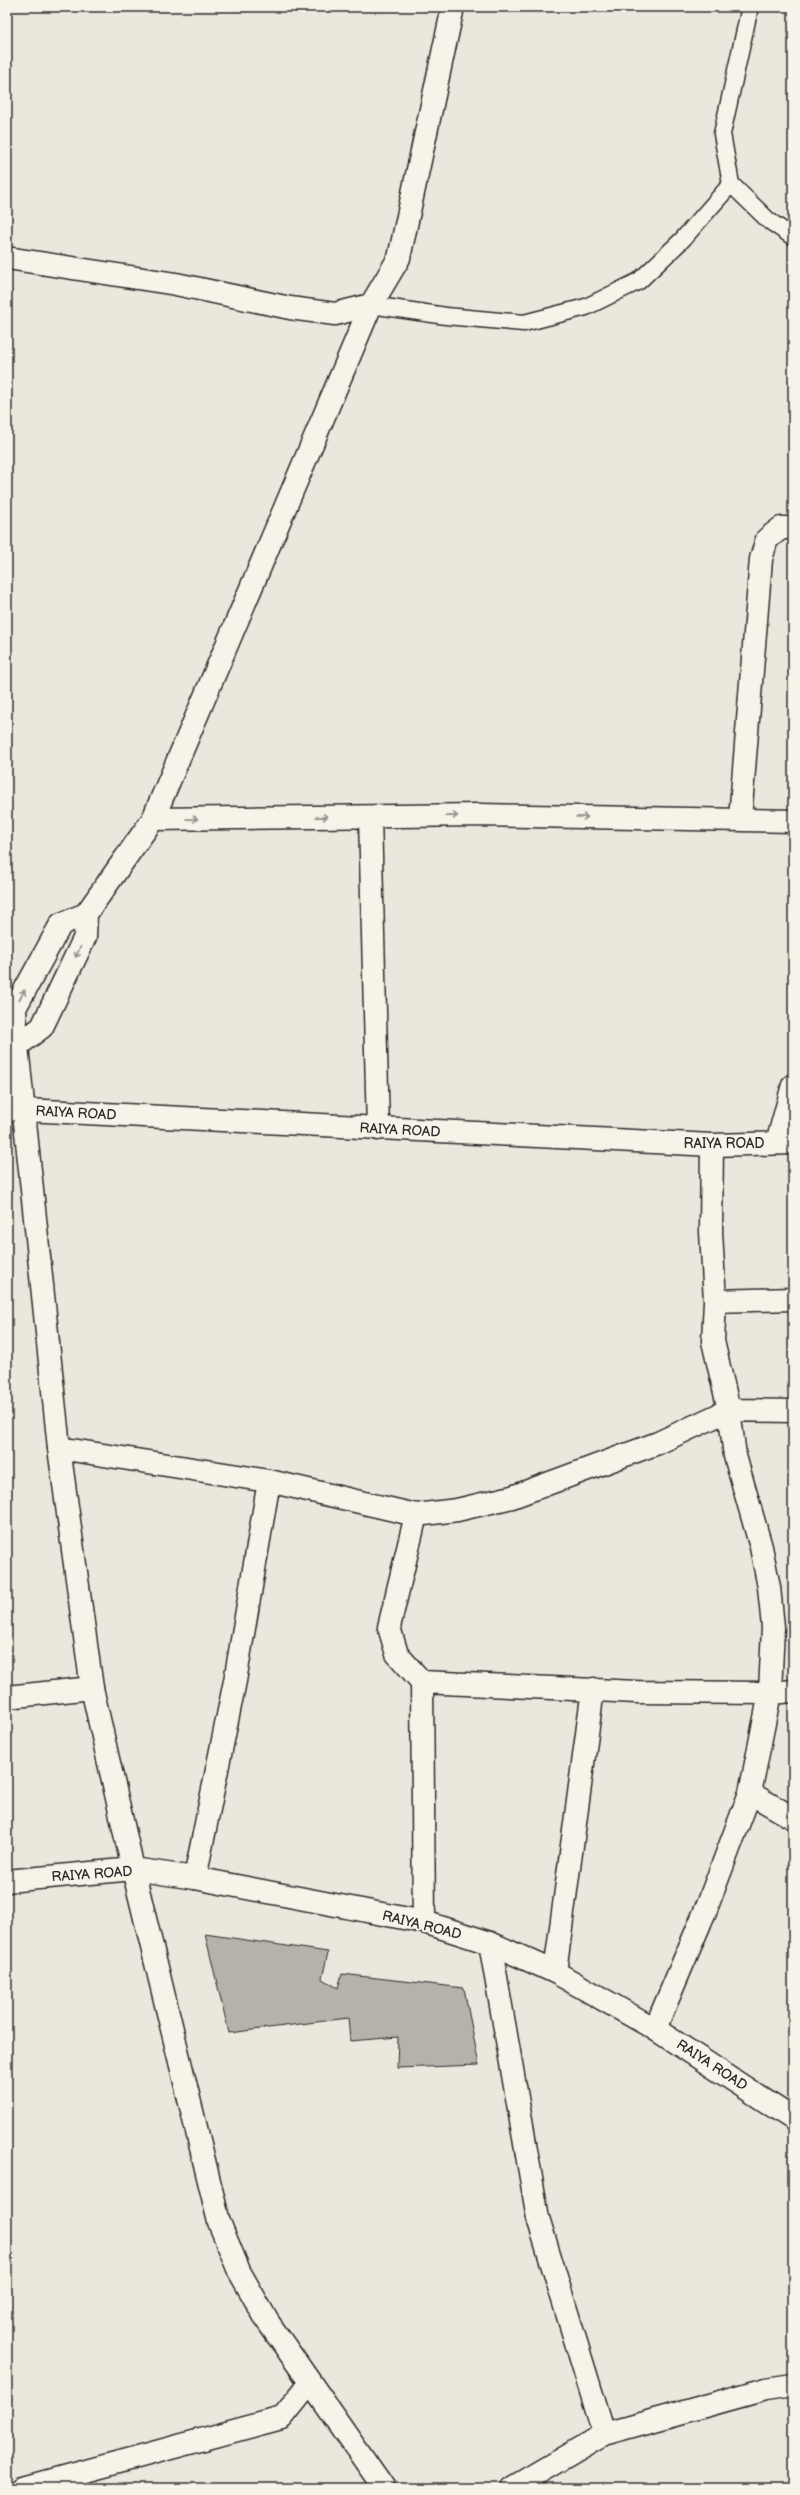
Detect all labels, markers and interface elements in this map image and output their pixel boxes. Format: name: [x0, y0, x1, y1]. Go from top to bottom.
one-way arrow: [445, 812, 458, 820]
one-way arrow: [315, 813, 328, 821]
one-way arrow: [575, 813, 588, 821]
one-way arrow: [185, 815, 198, 823]
one-way arrow: [74, 945, 81, 957]
one-way arrow: [19, 989, 27, 1001]
street label: RAIYA ROAD: [35, 1102, 117, 1124]
street label: RAIYA ROAD: [359, 1119, 441, 1141]
street label: RAIYA ROAD: [683, 1135, 765, 1152]
street label: RAIYA ROAD: [51, 1863, 133, 1885]
street label: RAIYA ROAD: [381, 1907, 463, 1943]
street label: RAIYA ROAD: [673, 2036, 751, 2094]

